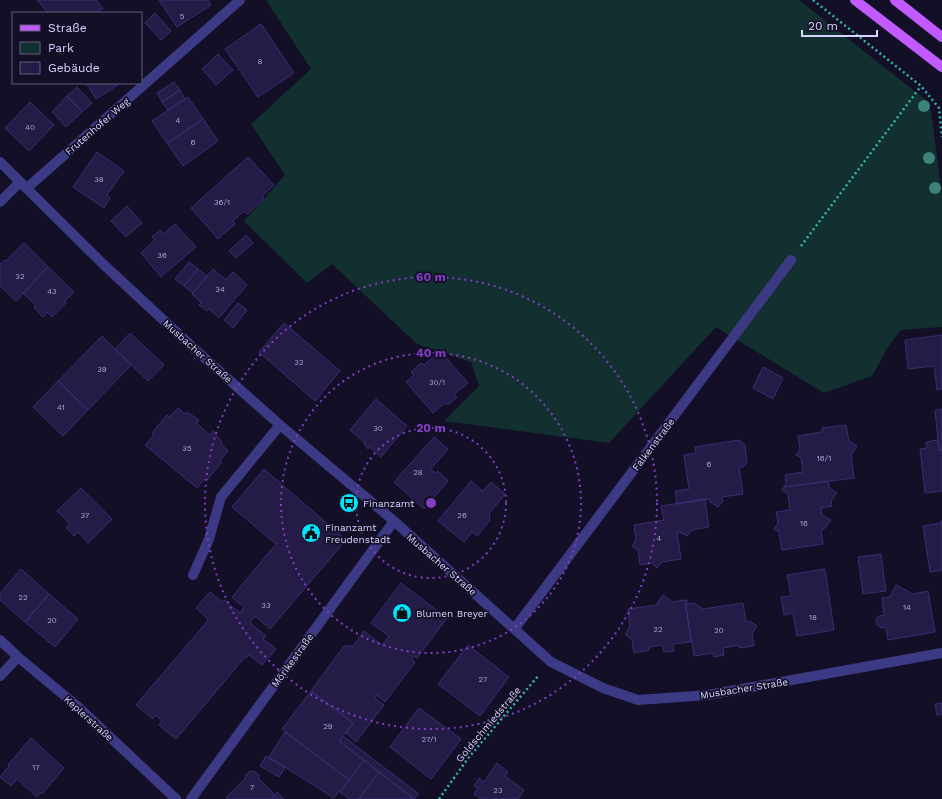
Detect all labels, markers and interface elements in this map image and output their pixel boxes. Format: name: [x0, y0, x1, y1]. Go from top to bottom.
legend: [12, 12, 142, 84]
house number: 5: [180, 12, 185, 21]
scale bar: [802, 12, 877, 38]
text: 20 m: [808, 19, 838, 33]
text: Straße: [48, 21, 87, 35]
text: Park: [48, 41, 74, 55]
house number: 8: [258, 57, 263, 66]
text: Gebäude: [48, 61, 100, 75]
street label: Frutenhofer Weg: [63, 95, 132, 157]
house number: 4: [176, 116, 181, 125]
house number: 40: [25, 123, 35, 132]
house number: 6: [191, 138, 196, 147]
house number: 38: [94, 175, 104, 184]
house number: 36/1: [214, 198, 230, 207]
house number: 36: [157, 251, 167, 260]
text: 60 m: [416, 270, 446, 284]
house number: 32: [15, 272, 25, 281]
house number: 34: [215, 285, 225, 294]
house number: 43: [47, 287, 57, 296]
street label: Musbacher Straße: [161, 318, 235, 385]
text: 40 m: [416, 346, 446, 360]
house number: 32: [294, 358, 304, 367]
house number: 39: [97, 365, 107, 374]
house number: 30/1: [429, 378, 445, 387]
house number: 41: [57, 403, 65, 412]
street label: Falkenstraße: [630, 416, 677, 473]
text: 20 m: [416, 421, 446, 435]
house number: 30: [373, 424, 383, 433]
house number: 35: [182, 444, 192, 453]
house number: 16/1: [817, 454, 831, 463]
house number: 6: [707, 460, 712, 469]
house number: 28: [413, 468, 423, 477]
bus stop icon: Finanzamt: [338, 492, 360, 514]
centre of rings: [424, 496, 438, 510]
place label: Finanzamt: [363, 498, 415, 509]
house number: 37: [81, 511, 90, 520]
house number: 26: [457, 511, 467, 520]
house number: 16: [800, 519, 808, 528]
public building icon: Finanzamt Freudenstadt: [300, 522, 322, 544]
place label: Finanzamt Freudenstadt: [325, 522, 391, 545]
street label: Musbacher Straße: [405, 531, 479, 598]
house number: 4: [657, 534, 662, 543]
house number: 22: [18, 593, 28, 602]
house number: 33: [261, 601, 271, 610]
shop icon: Blumen Breyer: [391, 602, 413, 624]
house number: 14: [903, 603, 911, 612]
place label: Blumen Breyer: [416, 608, 488, 619]
house number: 18: [809, 613, 817, 622]
house number: 20: [47, 616, 57, 625]
house number: 22: [653, 625, 663, 634]
house number: 20: [714, 626, 724, 635]
street label: Mörikestraße: [269, 631, 316, 689]
house number: 27: [479, 675, 488, 684]
street label: Musbacher Straße: [699, 676, 789, 701]
street label: Goldschmiedstraße: [454, 684, 523, 764]
street label: Keplerstraße: [62, 694, 116, 743]
house number: 29: [323, 722, 333, 731]
house number: 27/1: [421, 735, 437, 744]
house number: 17: [32, 763, 40, 772]
house number: 7: [250, 783, 255, 792]
house number: 23: [493, 786, 503, 795]

